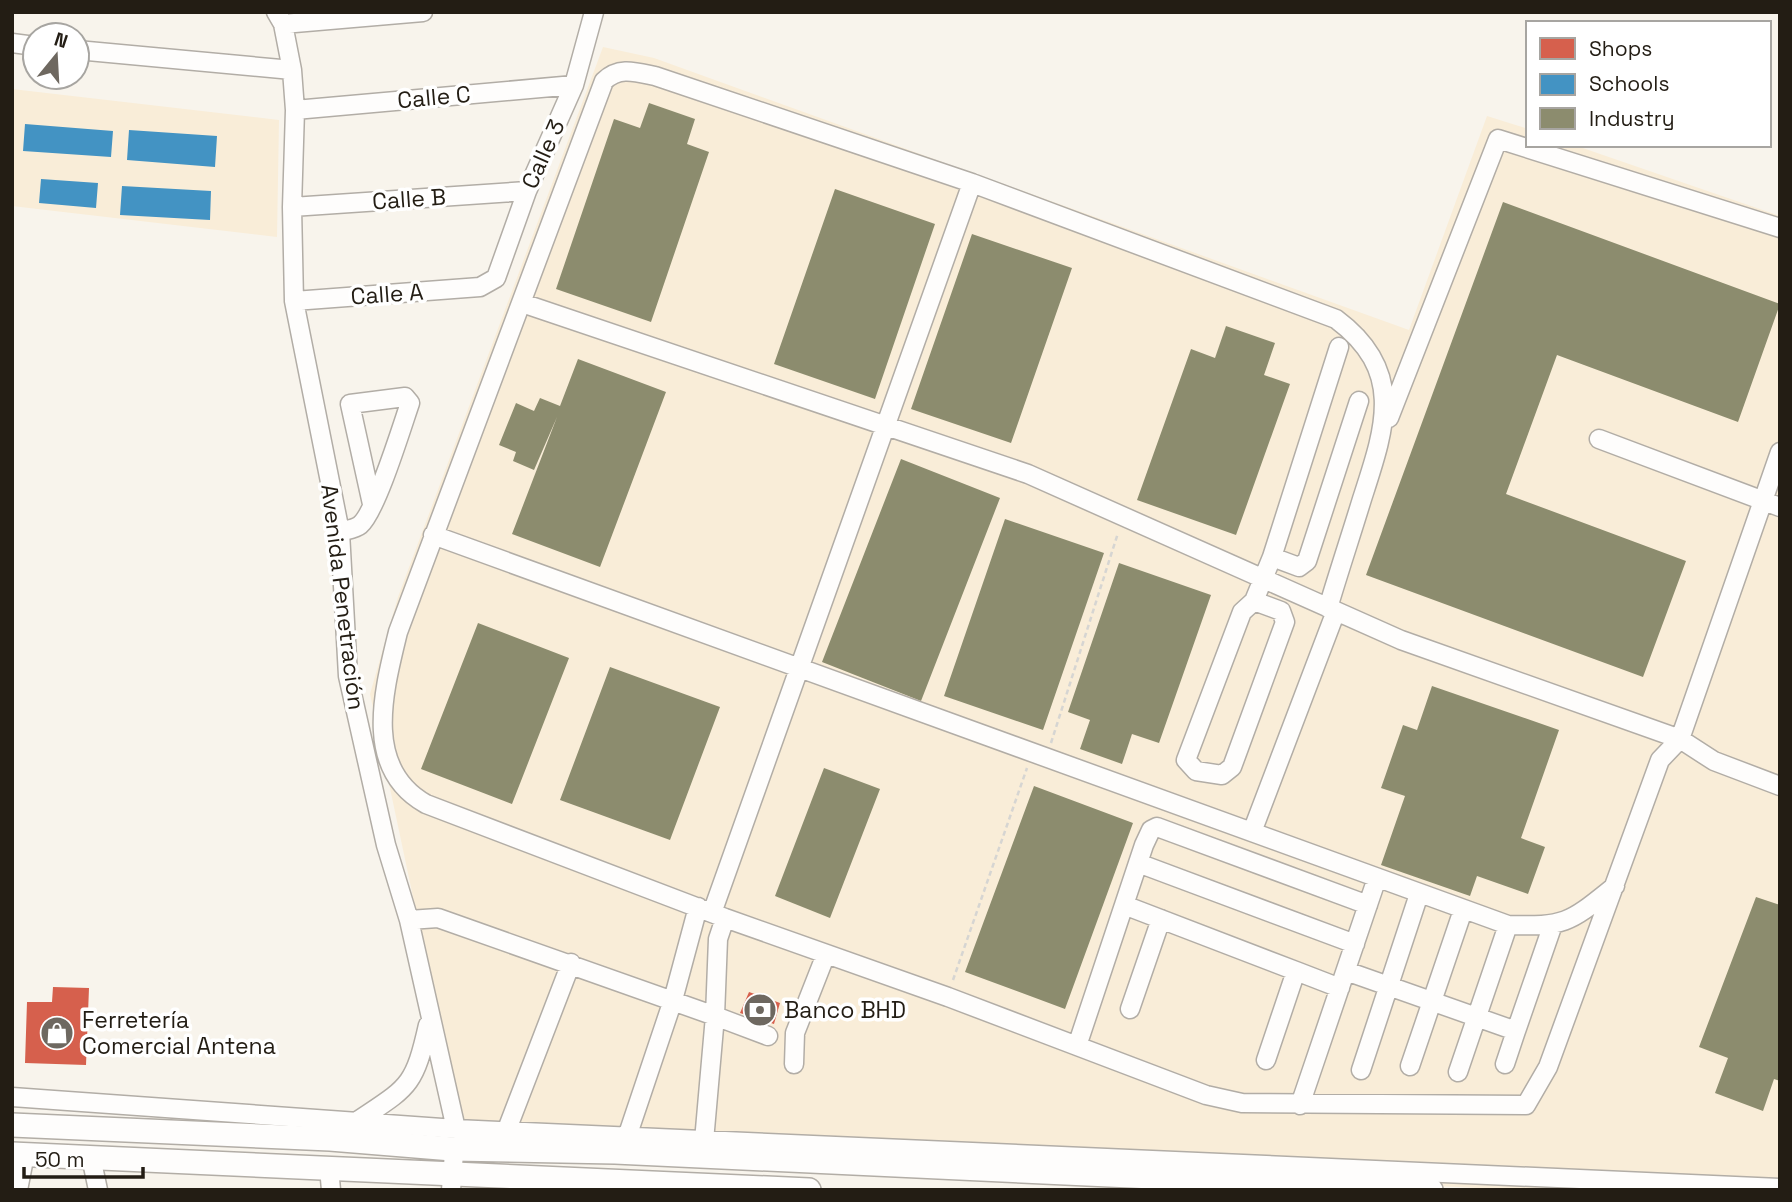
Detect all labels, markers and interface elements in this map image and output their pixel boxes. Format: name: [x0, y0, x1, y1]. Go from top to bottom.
north arrow: [21, 21, 91, 91]
legend: [1526, 21, 1771, 147]
text: N: [51, 26, 71, 54]
text: Shops: [1589, 35, 1652, 62]
text: Schools: [1589, 70, 1669, 97]
street label: Calle C: [396, 79, 472, 115]
text: Industry: [1589, 105, 1675, 132]
street label: Calle 3: [515, 115, 571, 193]
street label: Calle B: [371, 181, 447, 217]
street label: Calle A: [350, 276, 424, 312]
street label: Avenida Penetración: [314, 482, 372, 712]
bank icon: Banco BHD: [741, 991, 779, 1029]
place label: Banco BHD: [784, 995, 906, 1025]
place label: Ferretería Comercial Antena: [82, 1005, 276, 1061]
shop icon: Ferretería Comercial Antena: [38, 1014, 76, 1052]
scale bar: [24, 1136, 144, 1180]
text: 50 m: [35, 1146, 85, 1173]

